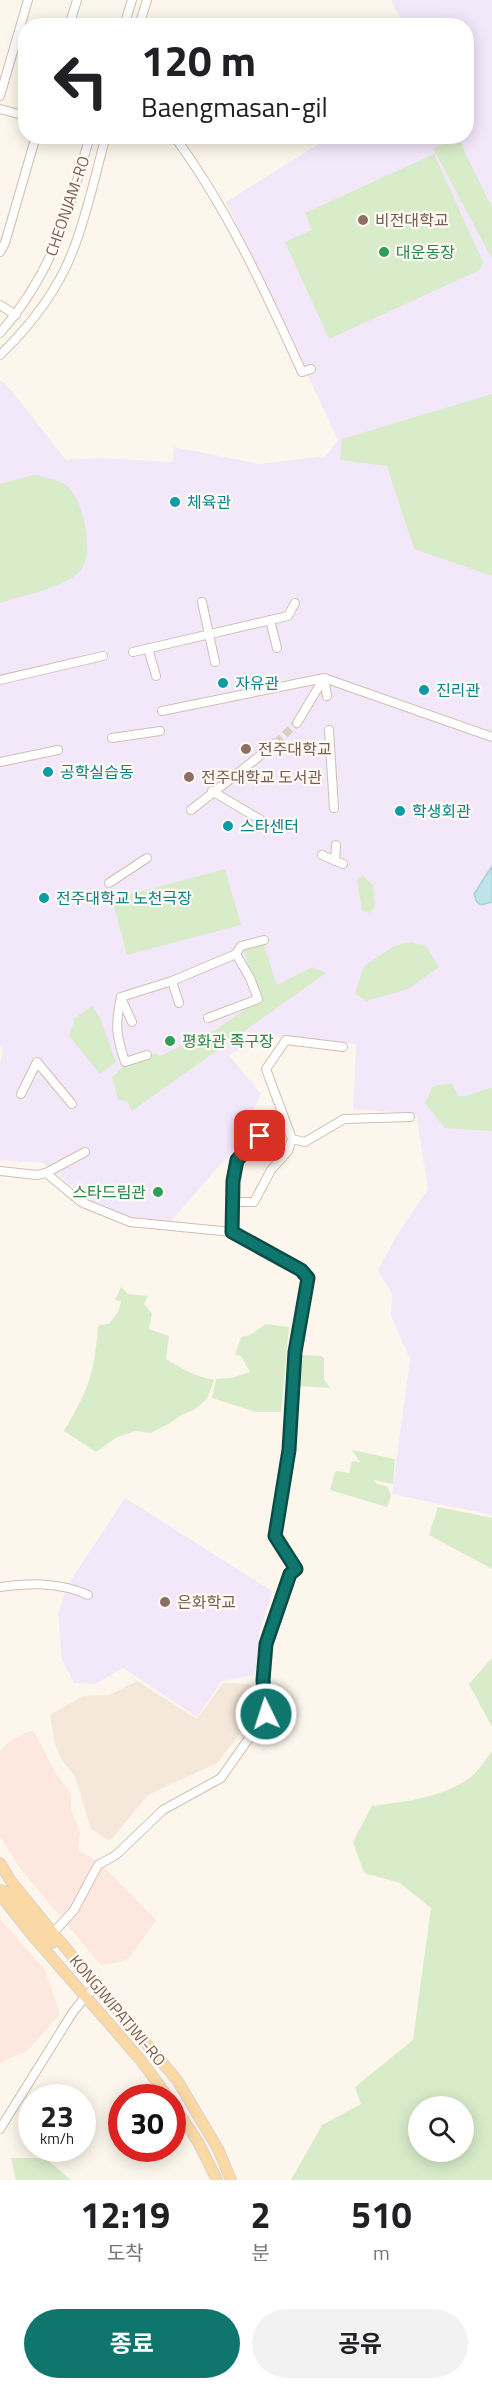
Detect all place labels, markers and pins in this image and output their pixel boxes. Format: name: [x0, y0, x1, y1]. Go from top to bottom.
place label: 비전대학교: [375, 208, 449, 232]
marker: 비전대학교: [356, 213, 370, 227]
place label: 대운동장: [396, 240, 455, 264]
marker: 대운동장: [377, 245, 391, 259]
place label: 체육관: [187, 490, 231, 514]
marker: 체육관: [168, 495, 182, 509]
place label: 자유관: [235, 671, 279, 695]
marker: 자유관: [216, 676, 230, 690]
place label: 진리관: [436, 678, 480, 702]
marker: 진리관: [417, 683, 431, 697]
place label: 전주대학교: [258, 737, 332, 761]
marker: 전주대학교: [239, 742, 253, 756]
place label: 공학실습동: [60, 760, 134, 784]
marker: 공학실습동: [41, 765, 55, 779]
place label: 전주대학교 도서관: [201, 765, 323, 789]
marker: 전주대학교 도서관: [182, 770, 196, 784]
place label: 학생회관: [412, 799, 471, 823]
marker: 학생회관: [393, 804, 407, 818]
place label: 스타센터: [240, 814, 299, 838]
marker: 스타센터: [221, 819, 235, 833]
place label: 전주대학교 노천극장: [56, 886, 192, 910]
marker: 전주대학교 노천극장: [37, 891, 51, 905]
place label: 평화관 족구장: [182, 1029, 274, 1053]
marker: 평화관 족구장: [163, 1034, 177, 1048]
pin: [234, 1110, 285, 1161]
place label: 스타드림관: [72, 1180, 146, 1204]
marker: 스타드림관: [151, 1185, 165, 1199]
place label: 은화학교: [177, 1590, 236, 1614]
marker: 은화학교: [158, 1595, 172, 1609]

